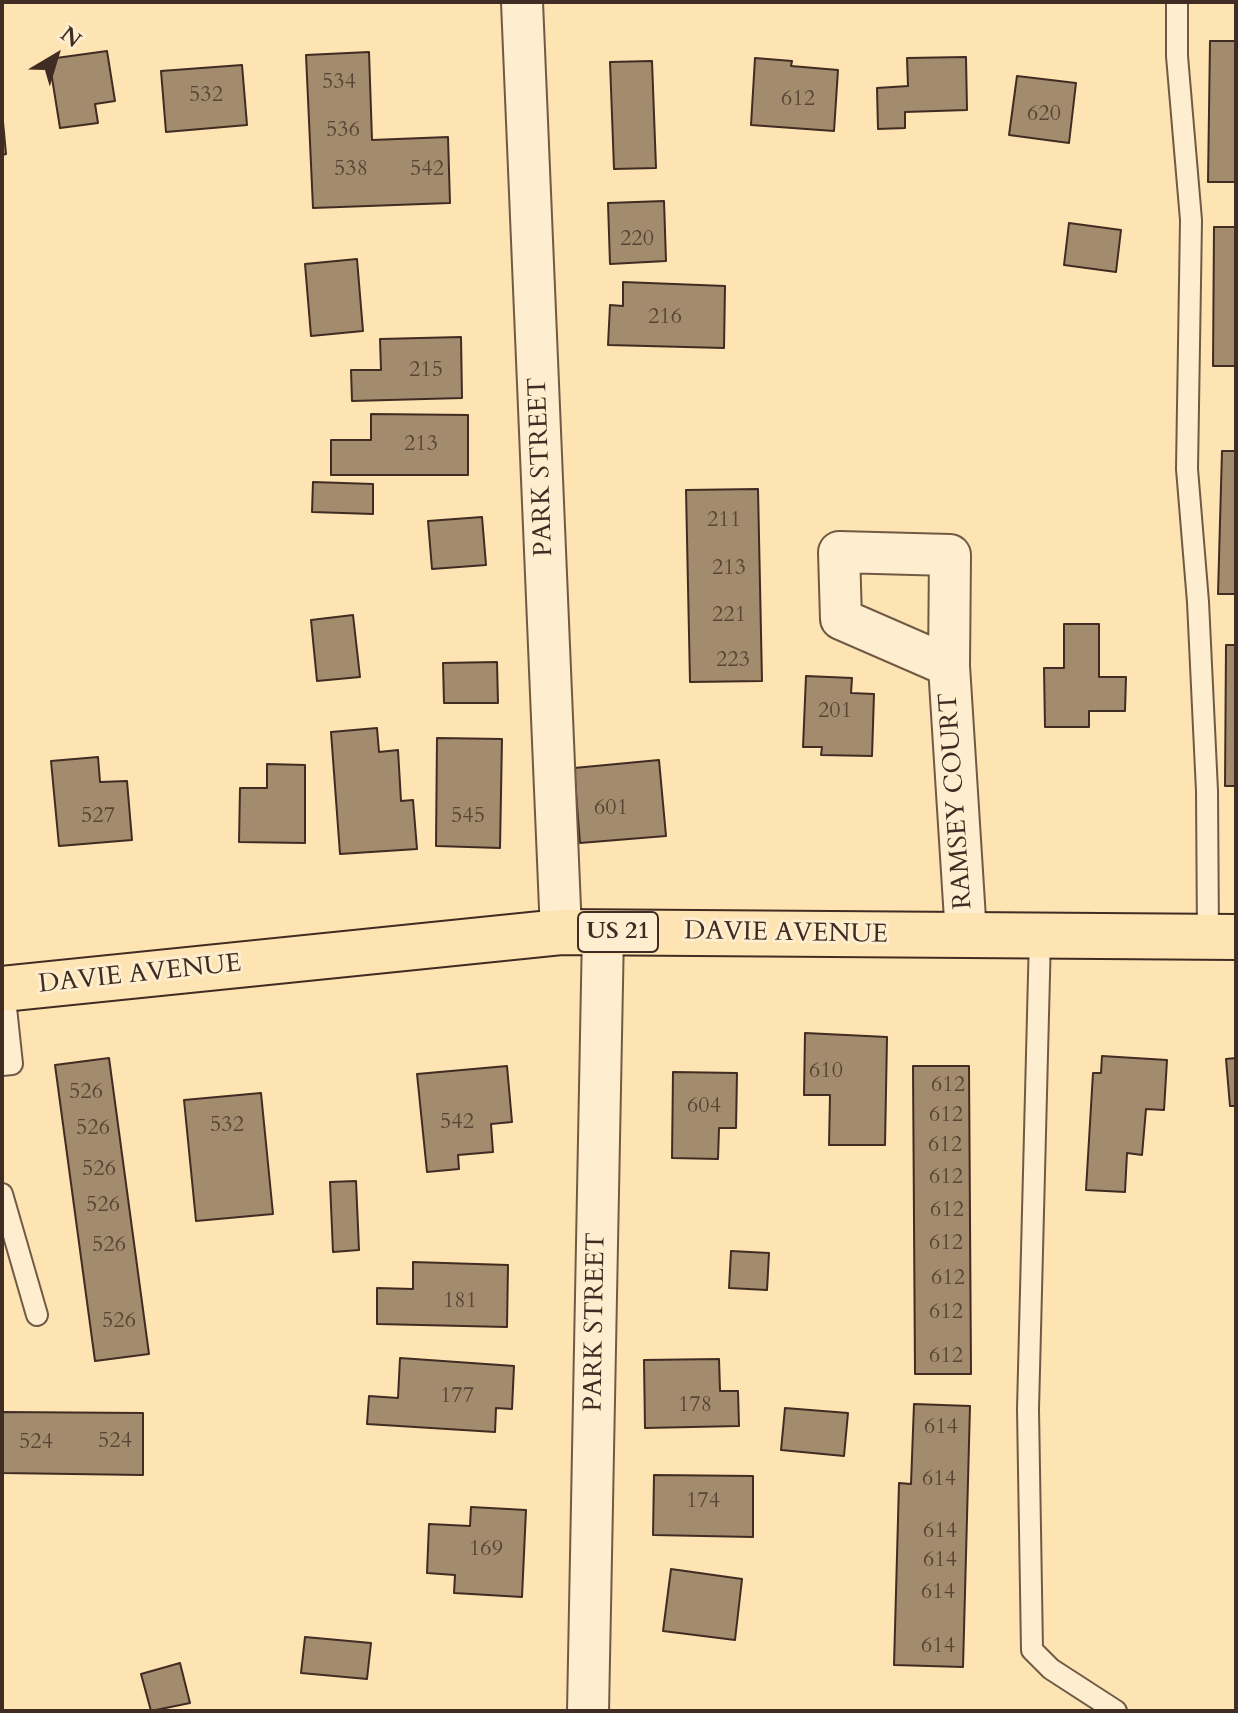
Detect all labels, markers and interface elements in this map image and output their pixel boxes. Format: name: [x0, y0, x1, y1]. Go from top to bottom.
north arrow: [16, 16, 96, 96]
text: N: [54, 19, 88, 55]
house number: 534: [322, 70, 356, 96]
house number: 532: [189, 83, 223, 109]
house number: 612: [781, 87, 815, 113]
house number: 620: [1027, 102, 1061, 128]
house number: 536: [326, 118, 360, 144]
house number: 538: [334, 157, 368, 183]
house number: 542: [410, 157, 444, 183]
house number: 220: [620, 227, 654, 253]
house number: 216: [648, 305, 682, 331]
house number: 215: [409, 358, 443, 384]
street label: PARK STREET: [523, 377, 561, 557]
house number: 213: [404, 432, 438, 458]
house number: 211: [707, 508, 741, 534]
house number: 213: [712, 556, 746, 582]
house number: 221: [712, 603, 746, 629]
house number: 223: [716, 648, 750, 674]
street label: RAMSEY COURT: [934, 692, 980, 910]
house number: 201: [818, 699, 852, 725]
house number: 601: [594, 796, 628, 822]
house number: 527: [81, 804, 115, 830]
house number: 545: [451, 804, 485, 830]
road number: US 21: [578, 912, 658, 952]
street label: DAVIE AVENUE: [684, 917, 888, 951]
street label: DAVIE AVENUE: [37, 949, 243, 1001]
house number: 610: [809, 1059, 843, 1085]
house number: 612: [931, 1073, 965, 1099]
house number: 526: [69, 1080, 103, 1106]
house number: 604: [687, 1094, 721, 1120]
house number: 612: [929, 1103, 963, 1129]
house number: 542: [440, 1110, 474, 1136]
house number: 532: [210, 1113, 244, 1139]
house number: 526: [76, 1116, 110, 1142]
house number: 612: [928, 1133, 962, 1159]
house number: 526: [82, 1157, 116, 1183]
house number: 612: [929, 1165, 963, 1191]
house number: 526: [86, 1193, 120, 1219]
house number: 612: [930, 1198, 964, 1224]
house number: 612: [929, 1231, 963, 1257]
street label: PARK STREET: [579, 1232, 613, 1412]
house number: 526: [92, 1233, 126, 1259]
house number: 612: [931, 1266, 965, 1292]
house number: 181: [443, 1289, 477, 1315]
house number: 612: [929, 1300, 963, 1326]
house number: 526: [102, 1309, 136, 1335]
house number: 612: [929, 1344, 963, 1370]
house number: 177: [440, 1384, 474, 1410]
house number: 178: [678, 1393, 712, 1419]
house number: 614: [924, 1415, 958, 1441]
house number: 524: [98, 1429, 132, 1455]
house number: 524: [19, 1430, 53, 1456]
house number: 614: [922, 1467, 956, 1493]
house number: 174: [686, 1489, 720, 1515]
house number: 614: [923, 1519, 957, 1545]
house number: 169: [469, 1537, 503, 1563]
house number: 614: [923, 1548, 957, 1574]
house number: 614: [921, 1580, 955, 1606]
house number: 614: [921, 1634, 955, 1660]

